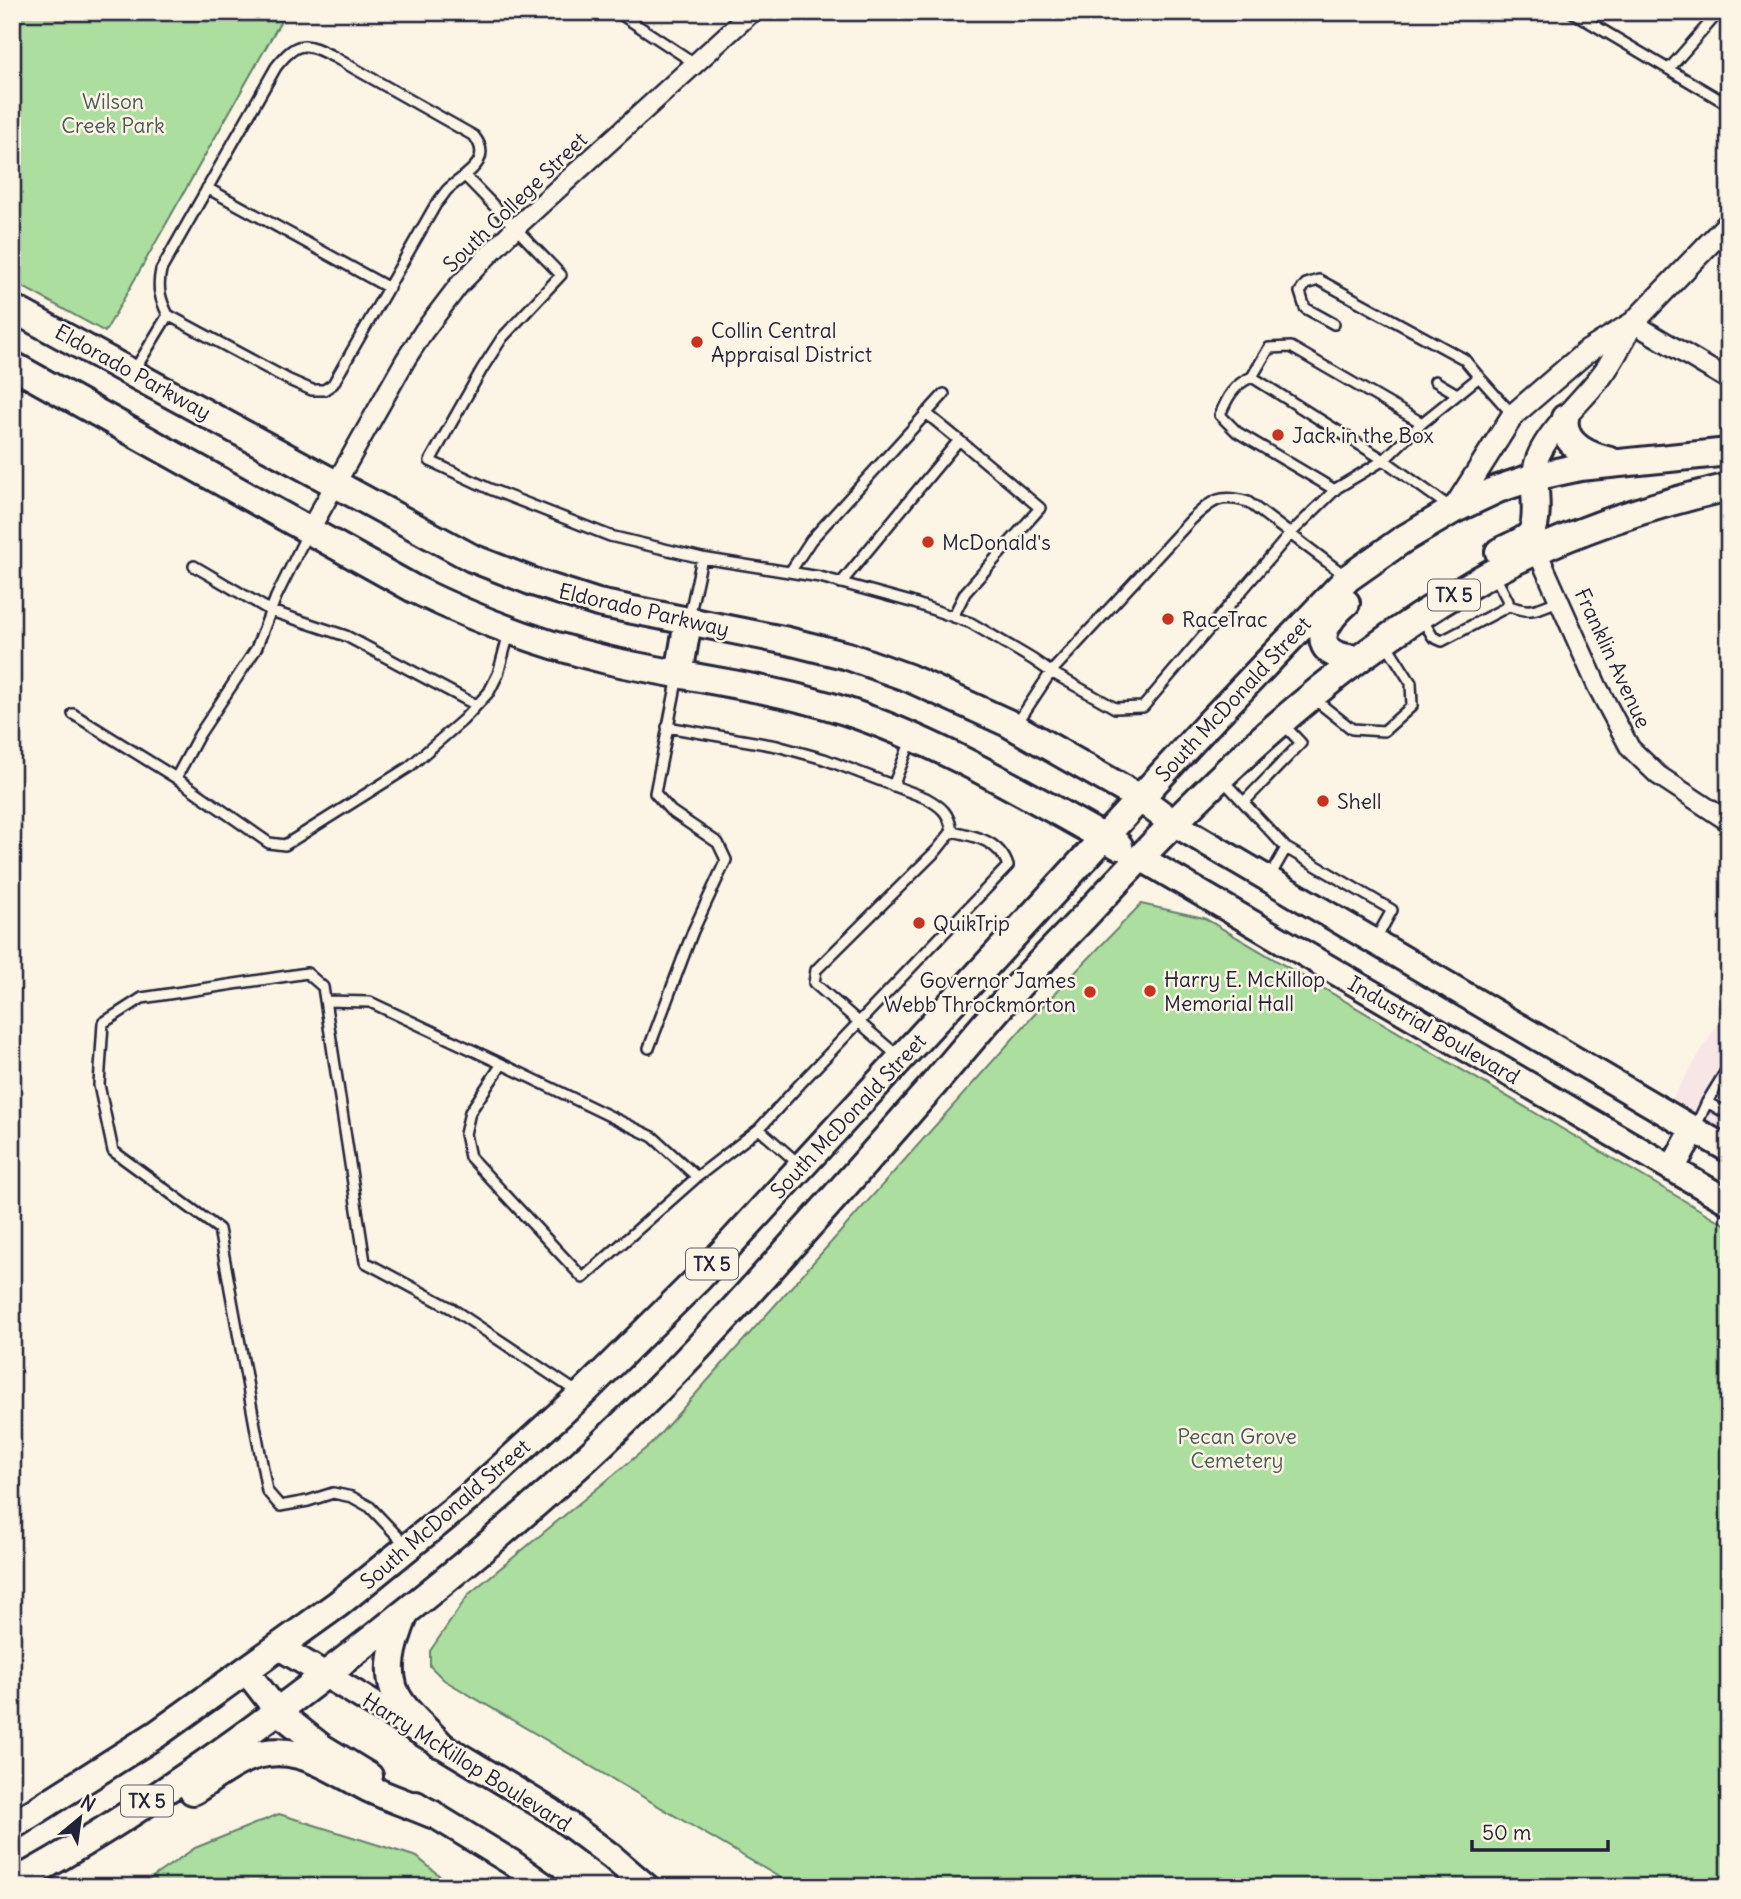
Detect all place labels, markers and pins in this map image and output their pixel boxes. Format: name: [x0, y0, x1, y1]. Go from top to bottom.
place label: Collin Central Appraisal District: [711, 317, 872, 368]
marker: Collin Central Appraisal District: [689, 334, 705, 350]
place label: Jack in the Box: [1292, 422, 1434, 449]
marker: Jack in the Box: [1270, 427, 1286, 443]
place label: McDonald's: [942, 529, 1051, 556]
marker: McDonald's: [920, 534, 936, 550]
place label: RaceTrac: [1182, 606, 1268, 633]
marker: RaceTrac: [1160, 611, 1176, 627]
place label: Shell: [1337, 788, 1382, 815]
marker: Shell: [1315, 793, 1331, 809]
place label: QuikTrip: [933, 910, 1010, 937]
marker: QuikTrip: [911, 915, 927, 931]
place label: Harry E. McKillop Memorial Hall: [1164, 966, 1325, 1017]
place label: Governor James Webb Throckmorton: [884, 967, 1076, 1018]
marker: Harry E. McKillop Memorial Hall: [1142, 983, 1158, 999]
marker: Governor James Webb Throckmorton: [1082, 984, 1098, 1000]

